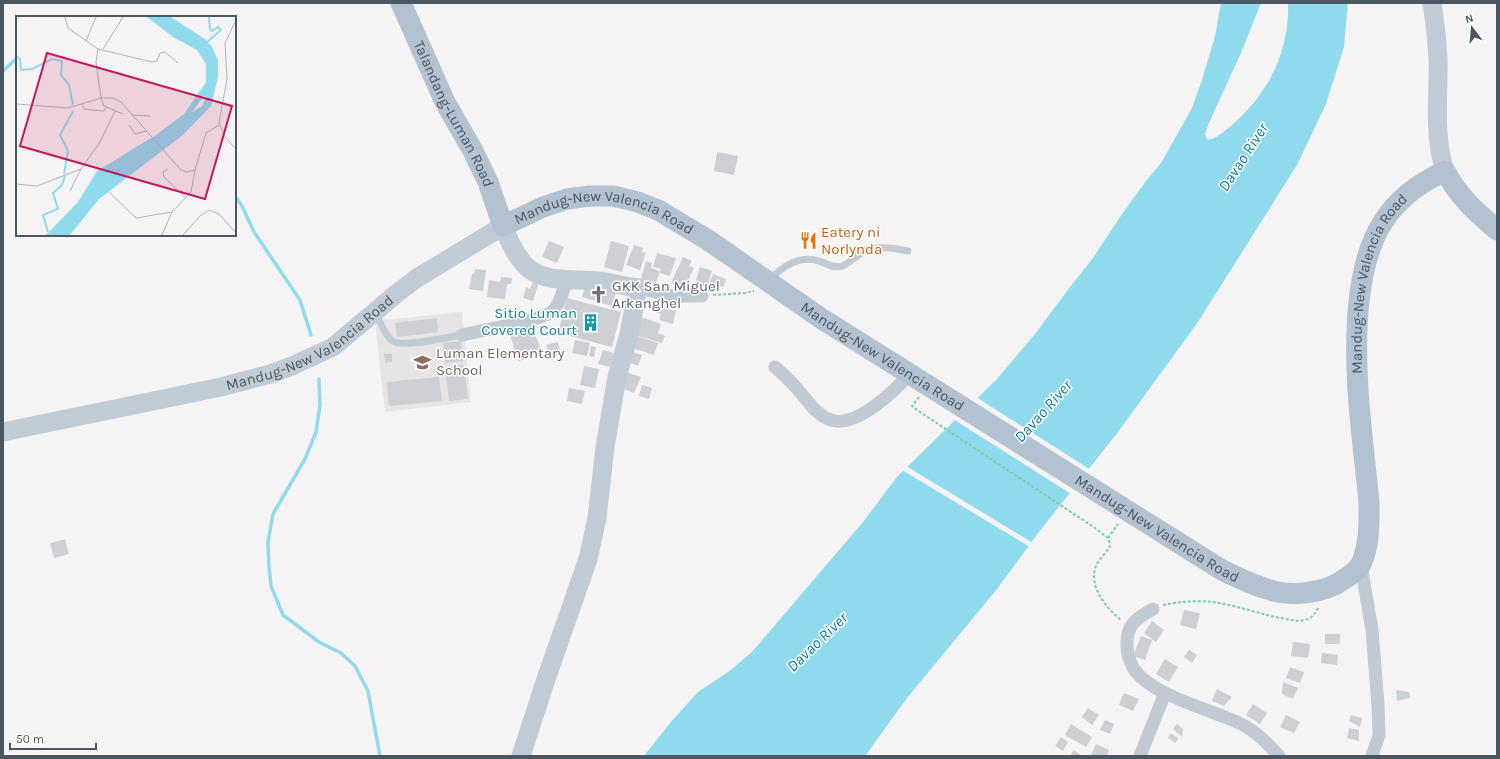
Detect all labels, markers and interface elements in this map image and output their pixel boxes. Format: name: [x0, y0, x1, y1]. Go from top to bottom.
north arrow: [1452, 8, 1492, 48]
text: N: [1464, 12, 1475, 26]
inset map: [16, 16, 236, 236]
street label: Talandang-Luman Road: [410, 38, 498, 189]
water label: Davao River: [1214, 119, 1272, 195]
text: Mandug-New Valencia Road: [511, 187, 697, 238]
street label: Mandug-New Valencia Road: [1348, 190, 1411, 374]
street label: Mandug-New Valencia Road: [508, 215, 698, 243]
place label: Eatery ni Norlynda: [821, 223, 882, 258]
restaurant icon: Eatery ni Norlynda: [798, 231, 818, 251]
place label: GKK San Miguel Arkanghel: [612, 277, 720, 312]
church icon: GKK San Miguel Arkanghel: [589, 285, 609, 305]
street label: Mandug-New Valencia Road: [224, 291, 397, 394]
street label: Mandug-New Valencia Road: [797, 298, 968, 415]
place label: Sitio Luman Covered Court: [481, 304, 577, 339]
building icon: Sitio Luman Covered Court: [580, 312, 600, 332]
place label: Luman Elementary School: [436, 344, 564, 379]
school or university icon: Luman Elementary School: [413, 352, 433, 372]
water label: Davao River: [1010, 375, 1076, 446]
street label: Mandug-New Valencia Road: [1072, 471, 1242, 586]
water label: Davao River: [783, 608, 852, 676]
scale bar: [10, 725, 96, 751]
text: 50 m: [16, 732, 44, 746]

